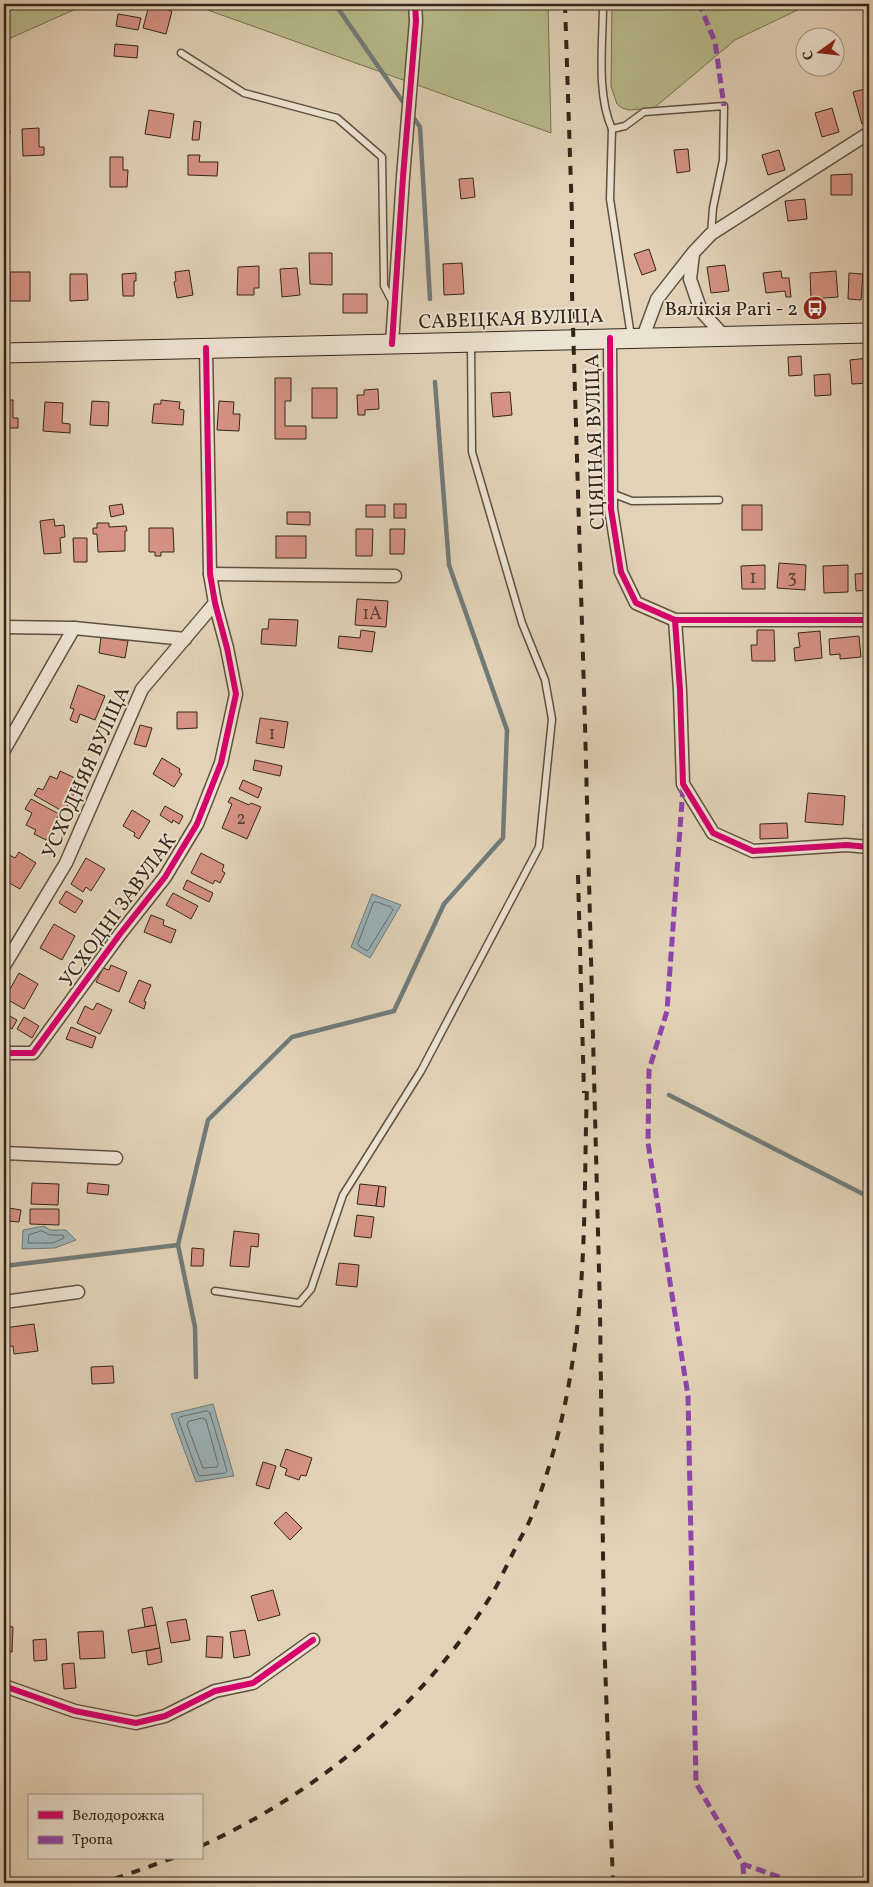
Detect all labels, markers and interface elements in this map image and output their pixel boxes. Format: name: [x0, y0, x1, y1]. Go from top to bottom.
north arrow: [796, 28, 846, 78]
text: С: [799, 48, 819, 62]
bus stop icon: Вялікія Рагі - 2: [802, 295, 828, 321]
place label: Вялікія Рагі - 2: [664, 296, 798, 324]
street label: САВЕЦКАЯ ВУЛІЦА: [418, 303, 604, 337]
street label: СЦЯПНАЯ ВУЛІЦА: [579, 353, 613, 530]
house number: 1: [750, 566, 756, 591]
house number: 3: [787, 566, 797, 591]
house number: 1А: [362, 602, 382, 627]
street label: УСХОДНЯЯ ВУЛІЦА: [36, 682, 137, 864]
house number: 1: [269, 722, 275, 747]
house number: 2: [236, 807, 246, 832]
street label: УСХОДНІ ЗАВУЛАК: [54, 829, 184, 993]
legend: [28, 1794, 202, 1860]
text: Велодорожка: [72, 1806, 165, 1827]
text: Тропа: [72, 1830, 113, 1851]

